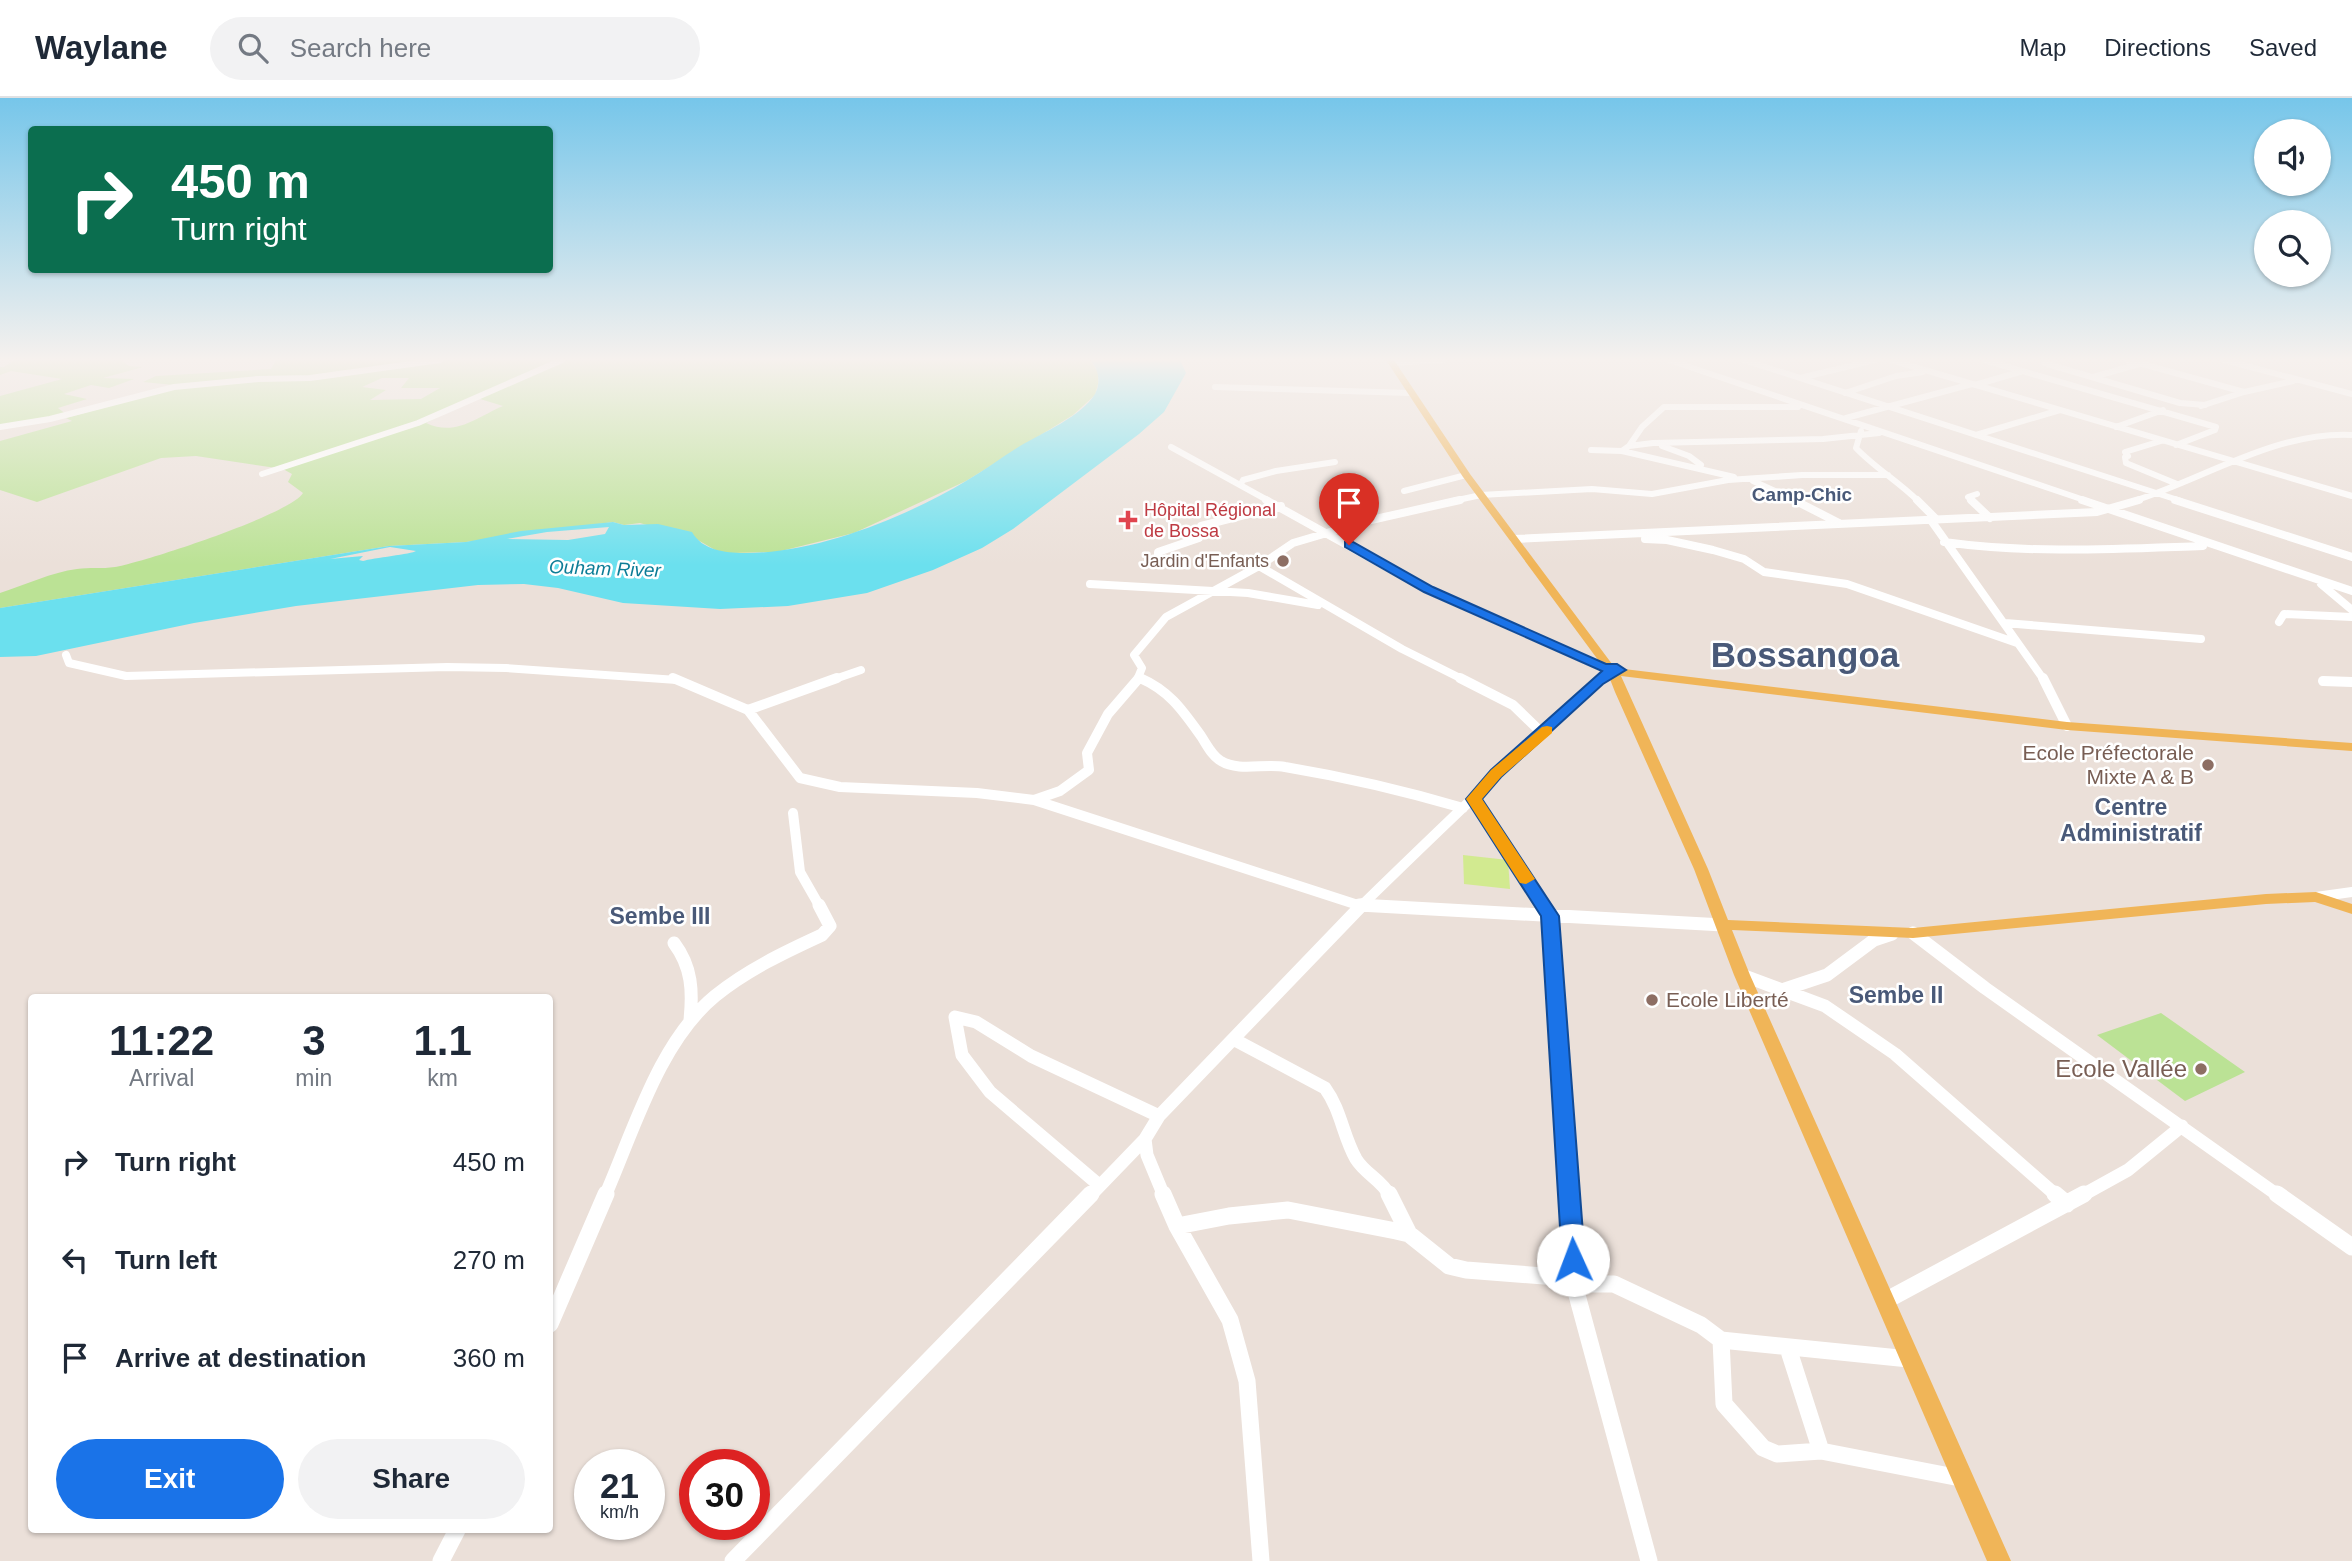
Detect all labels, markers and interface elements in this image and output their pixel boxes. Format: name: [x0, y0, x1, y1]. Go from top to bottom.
search box: [210, 17, 700, 80]
text: Waylane: [35, 29, 168, 66]
icon: search: [234, 29, 272, 67]
text: Search here: [290, 33, 431, 63]
text: Map: [2020, 34, 2066, 61]
text: Directions: [2104, 34, 2211, 61]
text: Saved: [2249, 34, 2317, 61]
map controls: [2254, 119, 2331, 287]
button: sound: [2254, 119, 2331, 196]
icon: right: [56, 154, 147, 245]
text: 450 m: [171, 154, 310, 208]
button: search: [2254, 210, 2331, 287]
text: Turn right: [171, 211, 307, 247]
pin: [1319, 473, 1379, 545]
icon: arrive: [1330, 484, 1368, 522]
district label: Camp-Chic: [1752, 484, 1853, 505]
place label: Hôpital Régional de Bossa: [1144, 500, 1276, 541]
marker: Hôpital Régional de Bossa: [1118, 510, 1138, 530]
place label: Jardin d'Enfants: [1140, 551, 1269, 571]
marker: Jardin d'Enfants: [1275, 553, 1291, 569]
water label: Ouham River: [549, 556, 662, 581]
district label: Bossangoa: [1711, 635, 1900, 674]
place label: Ecole Préfectorale Mixte A & B: [2022, 741, 2194, 788]
marker: Ecole Préfectorale Mixte A & B: [2200, 757, 2216, 773]
district label: Centre Administratif: [2060, 794, 2202, 846]
district label: Sembe III: [610, 903, 710, 929]
district label: Sembe II: [1849, 982, 1943, 1008]
place label: Ecole Liberté: [1666, 988, 1789, 1011]
marker: Ecole Liberté: [1644, 992, 1660, 1008]
text: 11:22: [109, 1017, 214, 1064]
text: 3: [302, 1017, 326, 1064]
text: 1.1: [414, 1017, 472, 1064]
place label: Ecole Vallée: [2055, 1055, 2187, 1082]
marker: Ecole Vallée: [2193, 1061, 2209, 1077]
text: Arrival: [129, 1065, 194, 1091]
text: min: [295, 1065, 332, 1091]
text: km: [427, 1065, 458, 1091]
icon: right: [56, 1143, 94, 1181]
text: Turn right: [115, 1147, 236, 1177]
text: 450 m: [453, 1147, 525, 1177]
position arrow: [1536, 1223, 1610, 1297]
icon: left: [56, 1241, 94, 1279]
text: Turn left: [115, 1245, 217, 1275]
text: 270 m: [453, 1245, 525, 1275]
icon: arrive: [56, 1339, 94, 1377]
text: Arrive at destination: [115, 1343, 366, 1373]
text: 360 m: [453, 1343, 525, 1373]
button: Exit: [56, 1439, 284, 1519]
button: Share: [298, 1439, 525, 1519]
speed limit sign: 30: [679, 1449, 770, 1540]
text: 21: [600, 1466, 639, 1505]
text: km/h: [600, 1502, 639, 1522]

